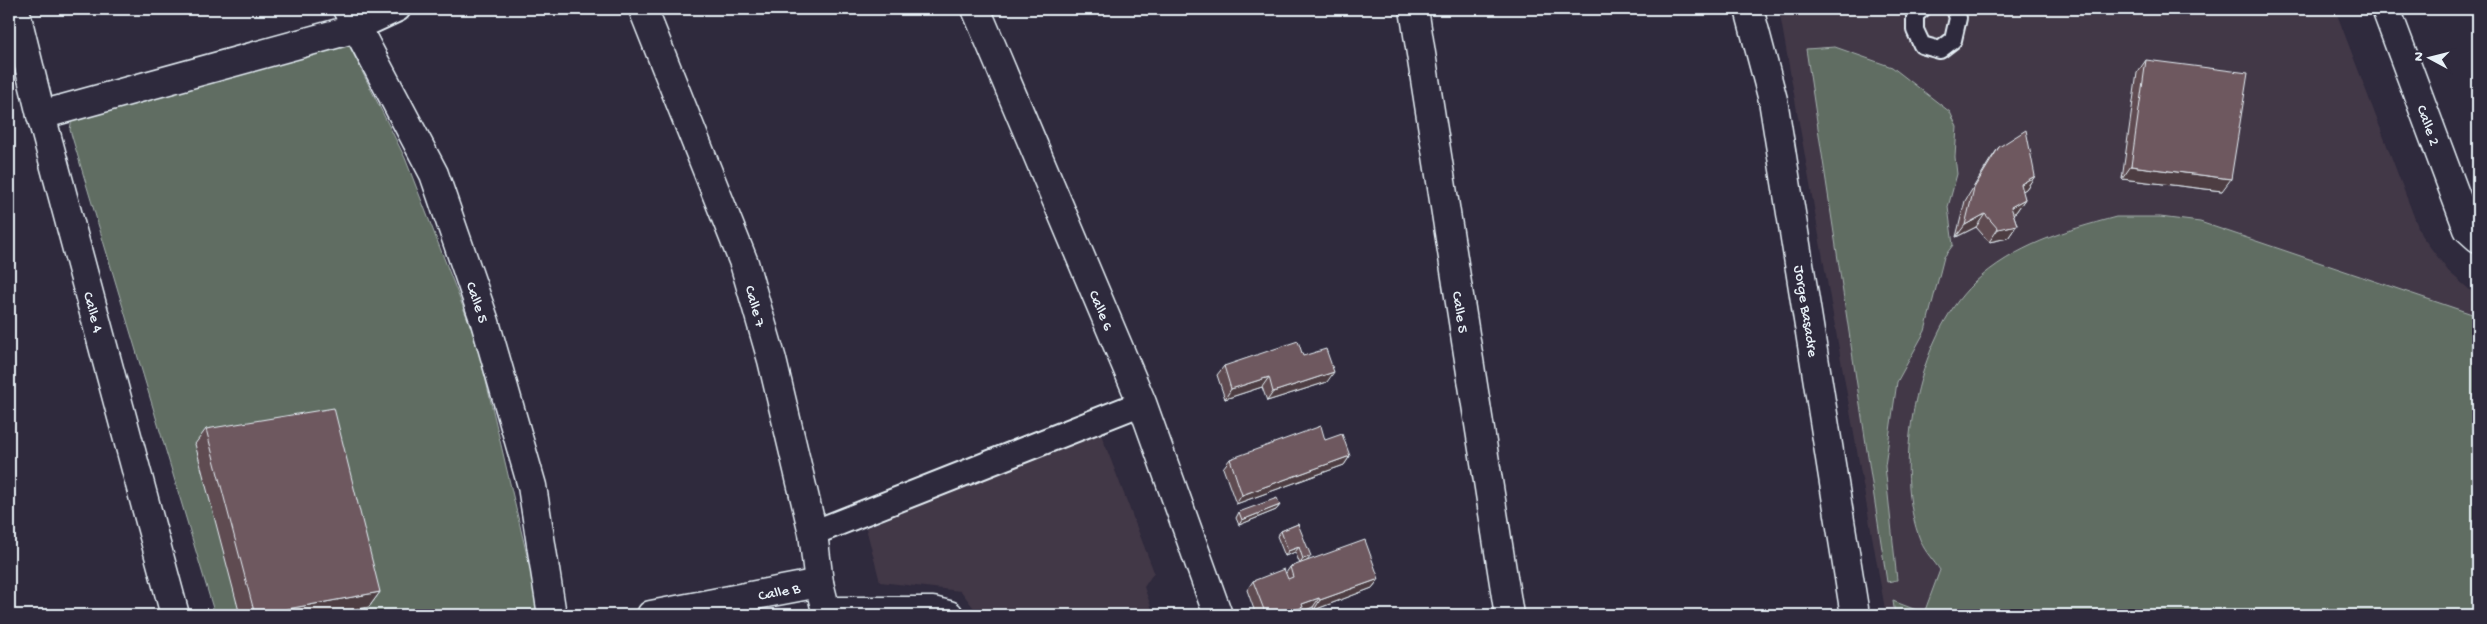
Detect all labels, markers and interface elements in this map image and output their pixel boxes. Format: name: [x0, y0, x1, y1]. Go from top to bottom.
north arrow: [2404, 32, 2454, 82]
text: N: [2411, 51, 2429, 62]
street label: Calle 2: [2412, 103, 2443, 148]
street label: Jorge Basadre: [1789, 264, 1821, 359]
street label: Calle 5: [461, 280, 492, 326]
street label: Calle 7: [740, 284, 769, 330]
street label: Calle 6: [1084, 288, 1117, 334]
street label: Calle 4: [78, 290, 106, 335]
street label: Calle 5: [1447, 290, 1471, 335]
street label: Calle B: [757, 580, 802, 606]

